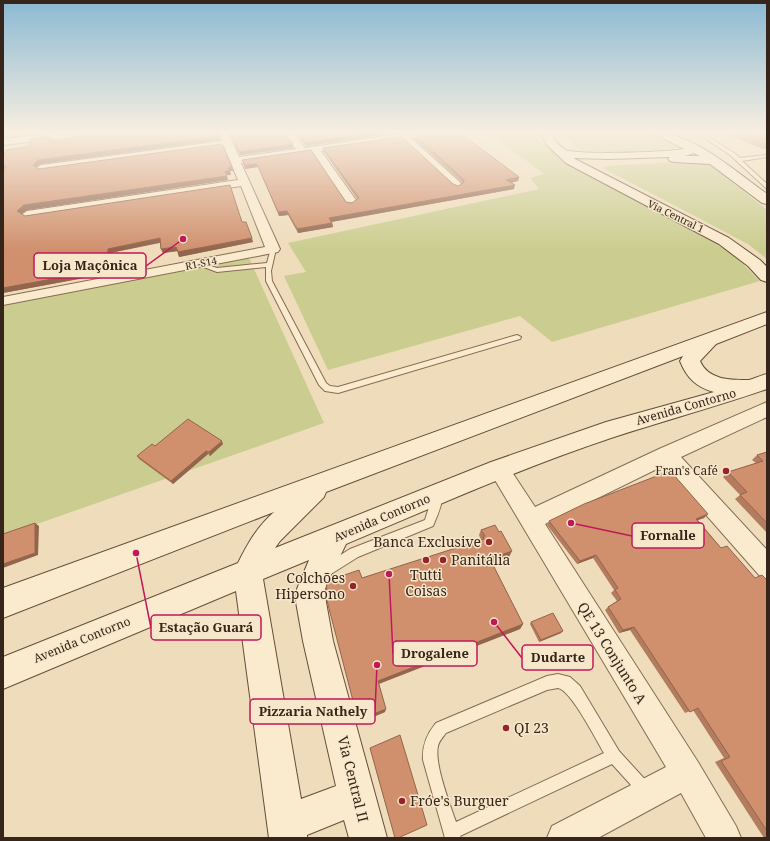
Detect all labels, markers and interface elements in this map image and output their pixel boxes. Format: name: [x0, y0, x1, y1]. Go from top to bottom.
street label: Via Central 1: [645, 196, 707, 236]
callout: Loja Maçônica: [34, 253, 146, 278]
street label: R1-S14: [184, 253, 218, 273]
text: Loja Maçônica: [42, 256, 138, 274]
street label: Avenida Contorno: [634, 384, 738, 429]
place label: Fran's Café: [655, 462, 718, 479]
marker: Fran's Café: [721, 466, 731, 476]
street label: Avenida Contorno: [331, 489, 433, 546]
callout: Fornalle: [632, 523, 704, 548]
text: Fornalle: [640, 526, 696, 544]
place label: Banca Exclusive: [373, 532, 481, 551]
marker: Banca Exclusive: [484, 537, 494, 547]
place label: Panitália: [451, 550, 510, 569]
marker: Tutti Coisas: [421, 555, 431, 565]
marker: Panitália: [438, 555, 448, 565]
place label: Tutti Coisas: [405, 565, 447, 600]
place label: Colchões Hipersono: [275, 568, 345, 603]
marker: Colchões Hipersono: [348, 581, 358, 591]
street label: QE 13 Conjunto A: [574, 598, 651, 707]
street label: Avenida Contorno: [31, 612, 133, 667]
callout: Estação Guará: [151, 615, 261, 640]
text: Estação Guará: [159, 618, 254, 636]
callout: Drogalene: [393, 641, 477, 666]
text: Drogalene: [401, 644, 469, 662]
callout: Dudarte: [522, 645, 593, 670]
text: Dudarte: [531, 648, 585, 666]
callout: Pizzaria Nathely: [250, 699, 375, 724]
text: Pizzaria Nathely: [259, 702, 368, 720]
place label: QI 23: [514, 718, 549, 737]
marker: QI 23: [501, 723, 511, 733]
street label: Via Central II: [334, 734, 373, 824]
place label: Fróe's Burguer: [410, 791, 509, 810]
marker: Fróe's Burguer: [397, 796, 407, 806]

